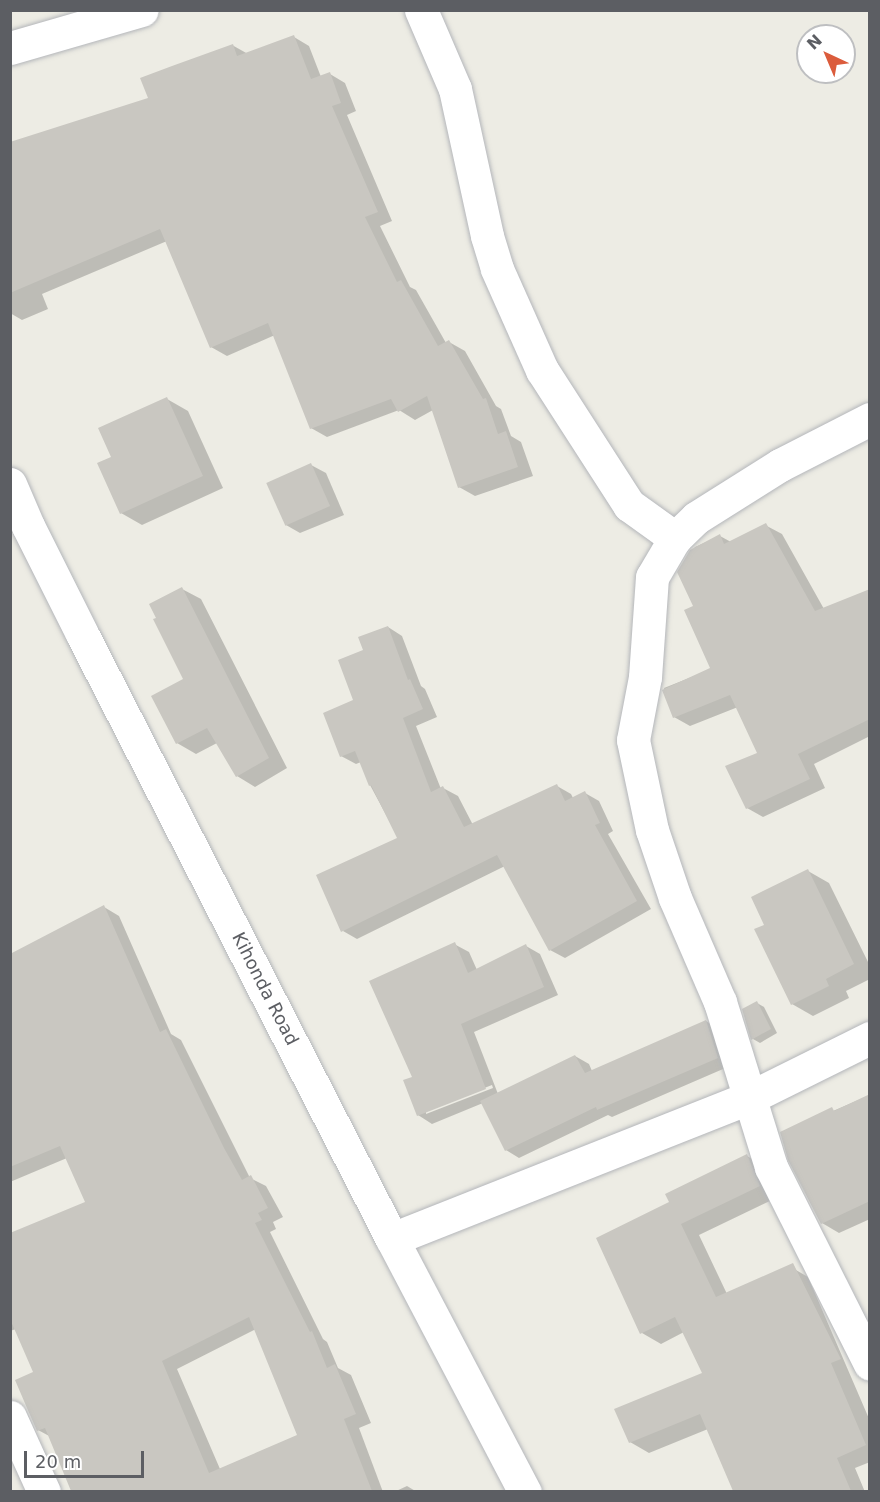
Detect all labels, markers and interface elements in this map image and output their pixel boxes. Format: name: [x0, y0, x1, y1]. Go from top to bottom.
north arrow: [796, 24, 856, 84]
text: N: [803, 31, 826, 54]
street label: Kihonda Road: [227, 929, 303, 1049]
scale bar: [27, 1439, 147, 1477]
text: 20 m: [35, 1451, 81, 1472]

